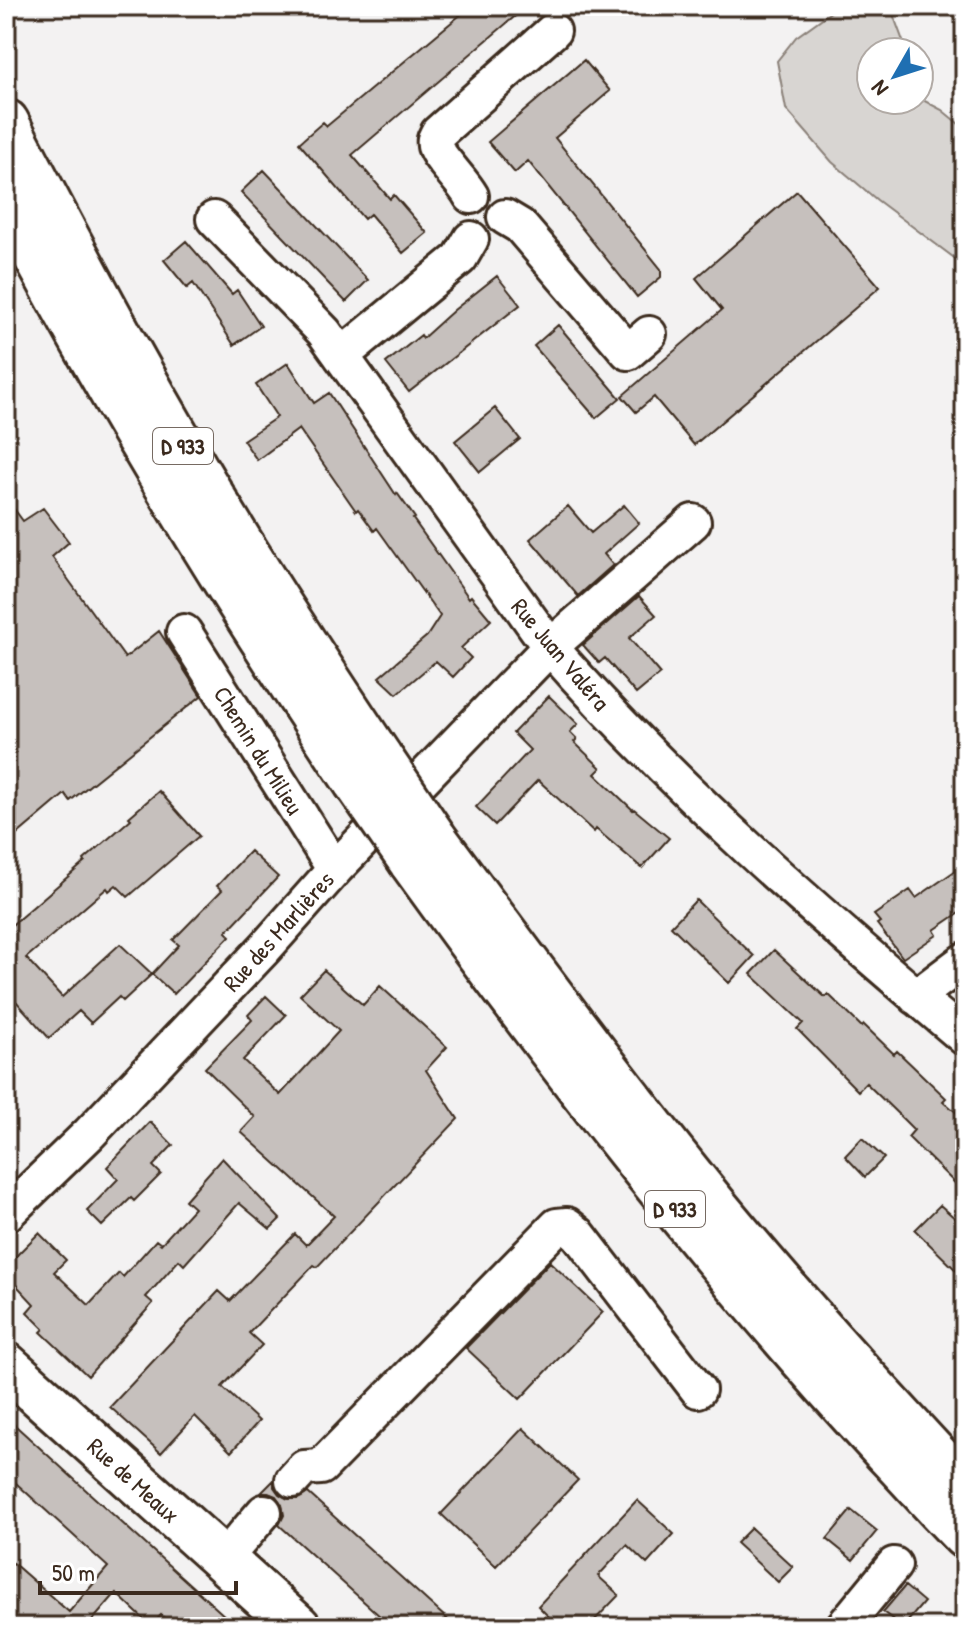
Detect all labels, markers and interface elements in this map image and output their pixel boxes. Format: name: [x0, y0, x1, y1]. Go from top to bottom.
north arrow: [855, 36, 935, 116]
text: N: [864, 74, 895, 103]
road number: D 933: [153, 428, 213, 464]
street label: Rue Juan Valéra: [505, 591, 617, 717]
street label: Chemin du Milieu: [207, 680, 311, 821]
street label: Rue des Marlières: [215, 864, 341, 998]
road number: D 933: [645, 1191, 705, 1227]
street label: Rue de Meaux: [81, 1430, 187, 1530]
scale bar: [40, 1545, 236, 1595]
text: 50 m: [52, 1556, 95, 1588]

